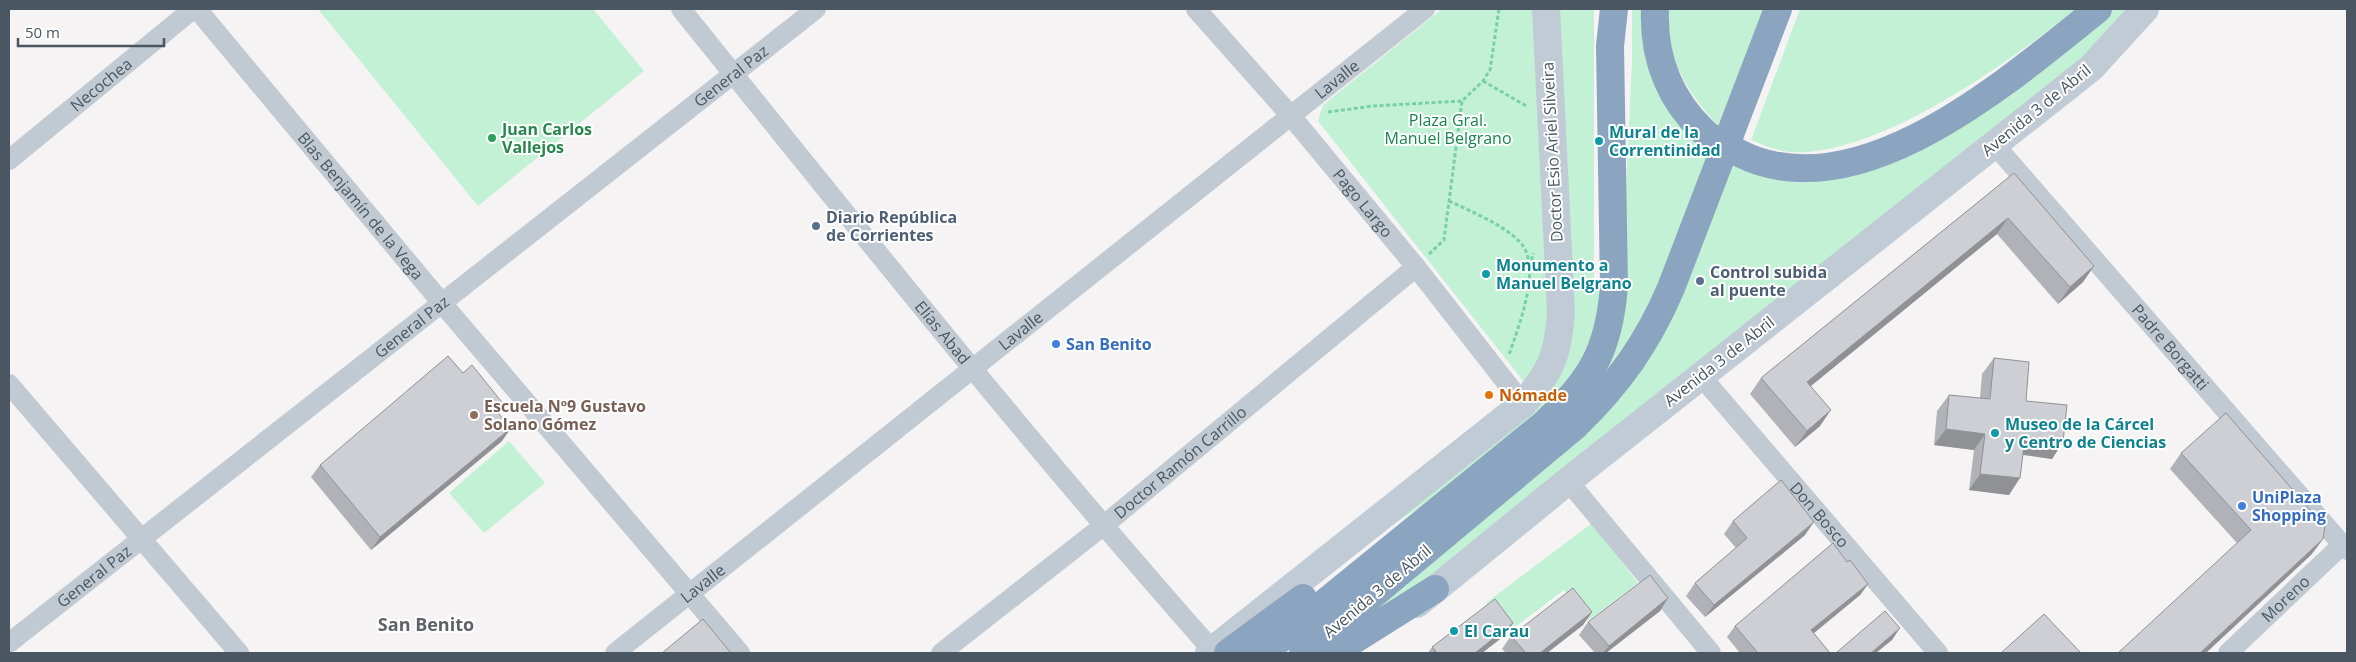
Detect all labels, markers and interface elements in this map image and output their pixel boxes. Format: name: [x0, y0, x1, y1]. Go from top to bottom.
scale bar: [18, 15, 164, 47]
text: 50 m: [25, 22, 60, 42]
street label: General Paz: [689, 40, 773, 112]
street label: Necochea: [66, 53, 136, 116]
street label: Lavalle: [1310, 55, 1364, 104]
street label: Avenida 3 de Abril: [1977, 59, 2095, 161]
street label: Doctor Esio Ariel Silveira: [1536, 61, 1568, 243]
park label: Plaza Gral. Manuel Belgrano: [1385, 109, 1512, 149]
place label: Juan Carlos Vallejos: [500, 118, 592, 158]
place label: Mural de la Correntinidad: [1609, 121, 1721, 161]
street label: Blas Benjamín de la Vega: [293, 127, 429, 284]
marker: Juan Carlos Vallejos: [486, 132, 498, 144]
marker: Mural de la Correntinidad: [1593, 135, 1605, 147]
street label: Pago Largo: [1328, 164, 1398, 242]
place label: Diario República de Corrientes: [826, 206, 957, 246]
marker: Diario República de Corrientes: [810, 220, 822, 232]
place label: Monumento a Manuel Belgrano: [1496, 254, 1632, 294]
place label: Control subida al puente: [1710, 261, 1827, 301]
marker: Monumento a Manuel Belgrano: [1480, 268, 1492, 280]
marker: Control subida al puente: [1694, 275, 1706, 287]
street label: General Paz: [370, 291, 453, 363]
street label: Elías Abad: [910, 296, 975, 369]
street label: Padre Borgatti: [2127, 299, 2214, 395]
street label: Lavalle: [994, 306, 1047, 355]
street label: Avenida 3 de Abril: [1659, 311, 1779, 411]
place label: San Benito: [1066, 333, 1152, 355]
marker: San Benito: [1050, 338, 1062, 350]
place label: Nómade: [1499, 384, 1567, 406]
marker: Nómade: [1483, 389, 1495, 401]
place label: Escuela Nº9 Gustavo Solano Gómez: [484, 395, 646, 435]
street label: Doctor Ramón Carrillo: [1109, 401, 1251, 524]
marker: Escuela Nº9 Gustavo Solano Gómez: [468, 409, 480, 421]
place label: Museo de la Cárcel y Centro de Ciencias: [2005, 413, 2166, 453]
marker: Museo de la Cárcel y Centro de Ciencias: [1989, 427, 2001, 439]
street label: Don Bosco: [1785, 477, 1854, 552]
place label: UniPlaza Shopping: [2252, 486, 2326, 526]
marker: UniPlaza Shopping: [2236, 500, 2248, 512]
street label: Avenida 3 de Abril: [1318, 539, 1436, 643]
street label: General Paz: [52, 540, 136, 612]
street label: Lavalle: [676, 559, 730, 608]
street label: Moreno: [2256, 570, 2314, 627]
district label: San Benito: [378, 612, 474, 636]
place label: El Carau: [1464, 620, 1529, 642]
marker: El Carau: [1448, 625, 1460, 637]

